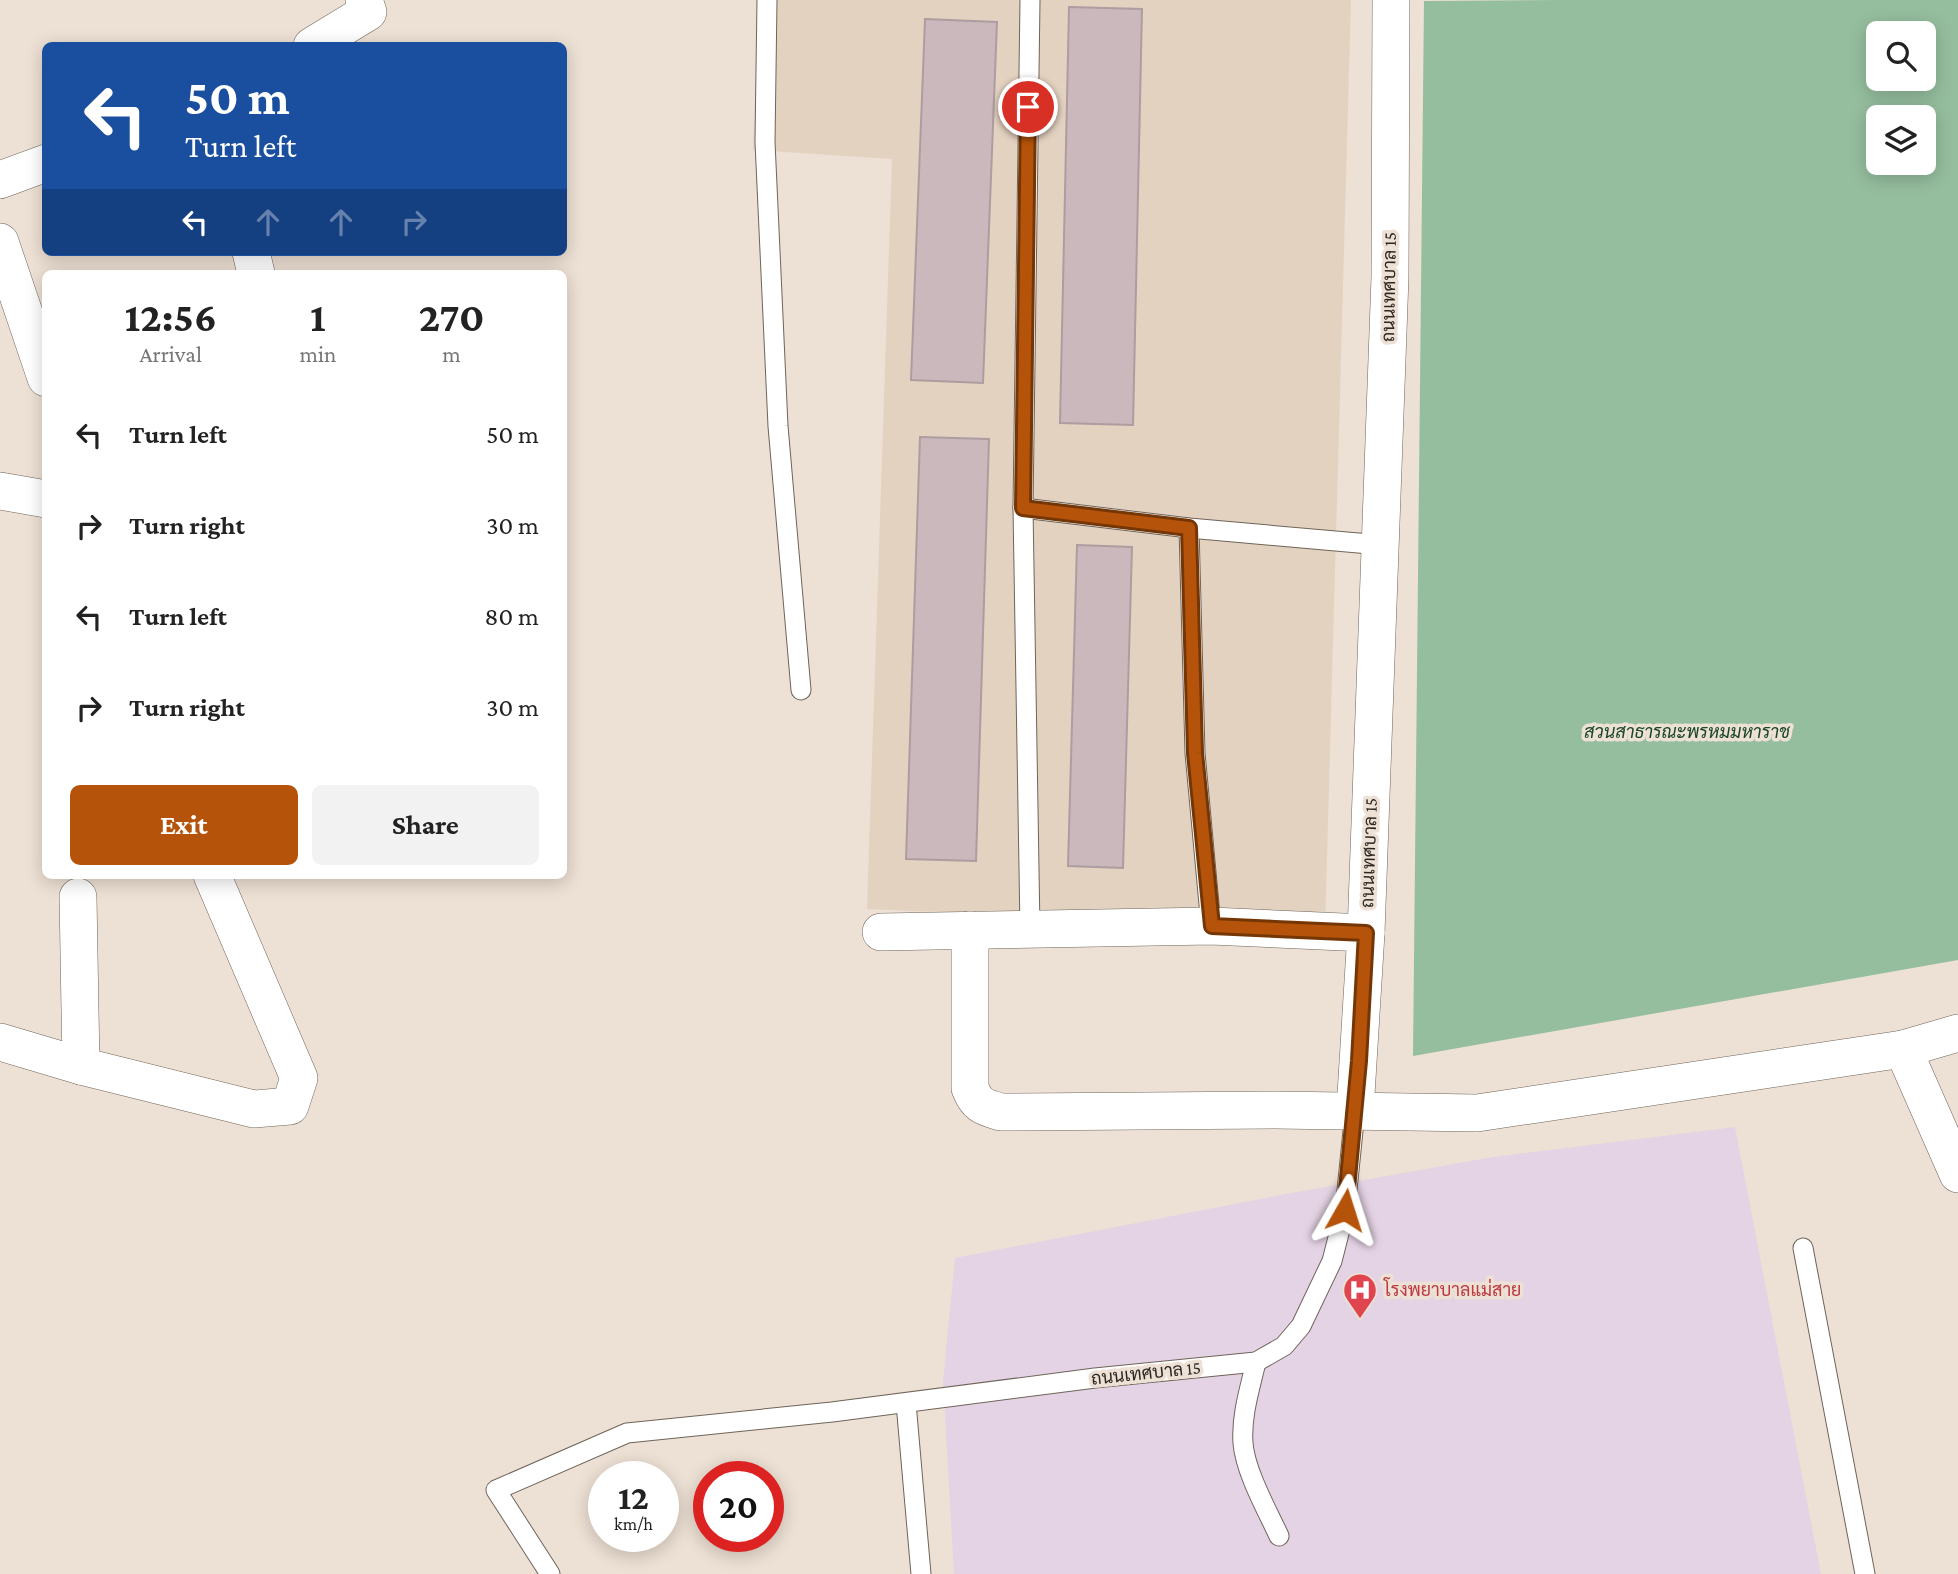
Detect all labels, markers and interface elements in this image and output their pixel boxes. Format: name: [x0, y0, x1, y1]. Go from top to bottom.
map controls: [1866, 21, 1936, 175]
button: search: [1866, 21, 1936, 91]
icon: left: [70, 70, 161, 161]
text: 50 m: [185, 70, 290, 125]
pin: [998, 77, 1058, 137]
icon: arrive: [1009, 88, 1047, 126]
button: layers: [1866, 105, 1936, 175]
text: Turn left: [185, 128, 296, 164]
icon: left: [176, 203, 214, 241]
icon: ahead: [249, 203, 287, 241]
icon: ahead: [322, 203, 360, 241]
icon: right: [395, 203, 433, 241]
street label: ถนนเทศบาล 15: [1378, 232, 1400, 342]
text: 12:56: [125, 293, 217, 340]
text: 1: [310, 293, 326, 340]
text: 270: [419, 293, 484, 340]
text: Arrival: [139, 341, 202, 367]
text: min: [299, 341, 336, 367]
text: m: [442, 341, 461, 367]
icon: left: [70, 416, 108, 454]
text: Turn left: [129, 420, 227, 449]
text: 50 m: [486, 420, 539, 449]
icon: right: [70, 507, 108, 545]
text: Turn right: [129, 511, 245, 540]
text: 30 m: [486, 511, 539, 540]
icon: left: [70, 598, 108, 636]
text: Turn left: [129, 602, 227, 631]
text: 80 m: [485, 602, 539, 631]
icon: right: [70, 689, 108, 727]
text: Turn right: [129, 693, 245, 722]
text: 30 m: [486, 693, 539, 722]
park label: สวนสาธารณะพรหมมหาราช: [1584, 722, 1791, 742]
button: Exit: [70, 785, 298, 865]
button: Share: [312, 785, 539, 865]
street label: ถนนเทศบาล 15: [1357, 798, 1381, 908]
position arrow: [1308, 1173, 1382, 1247]
hospital icon: โรงพยาบาลแม่สาย: [1341, 1271, 1379, 1320]
place label: โรงพยาบาลแม่สาย: [1383, 1277, 1521, 1300]
street label: ถนนเทศบาล 15: [1090, 1357, 1202, 1389]
speed limit sign: 20: [693, 1461, 784, 1552]
text: 12: [618, 1478, 649, 1517]
text: km/h: [614, 1514, 653, 1534]

